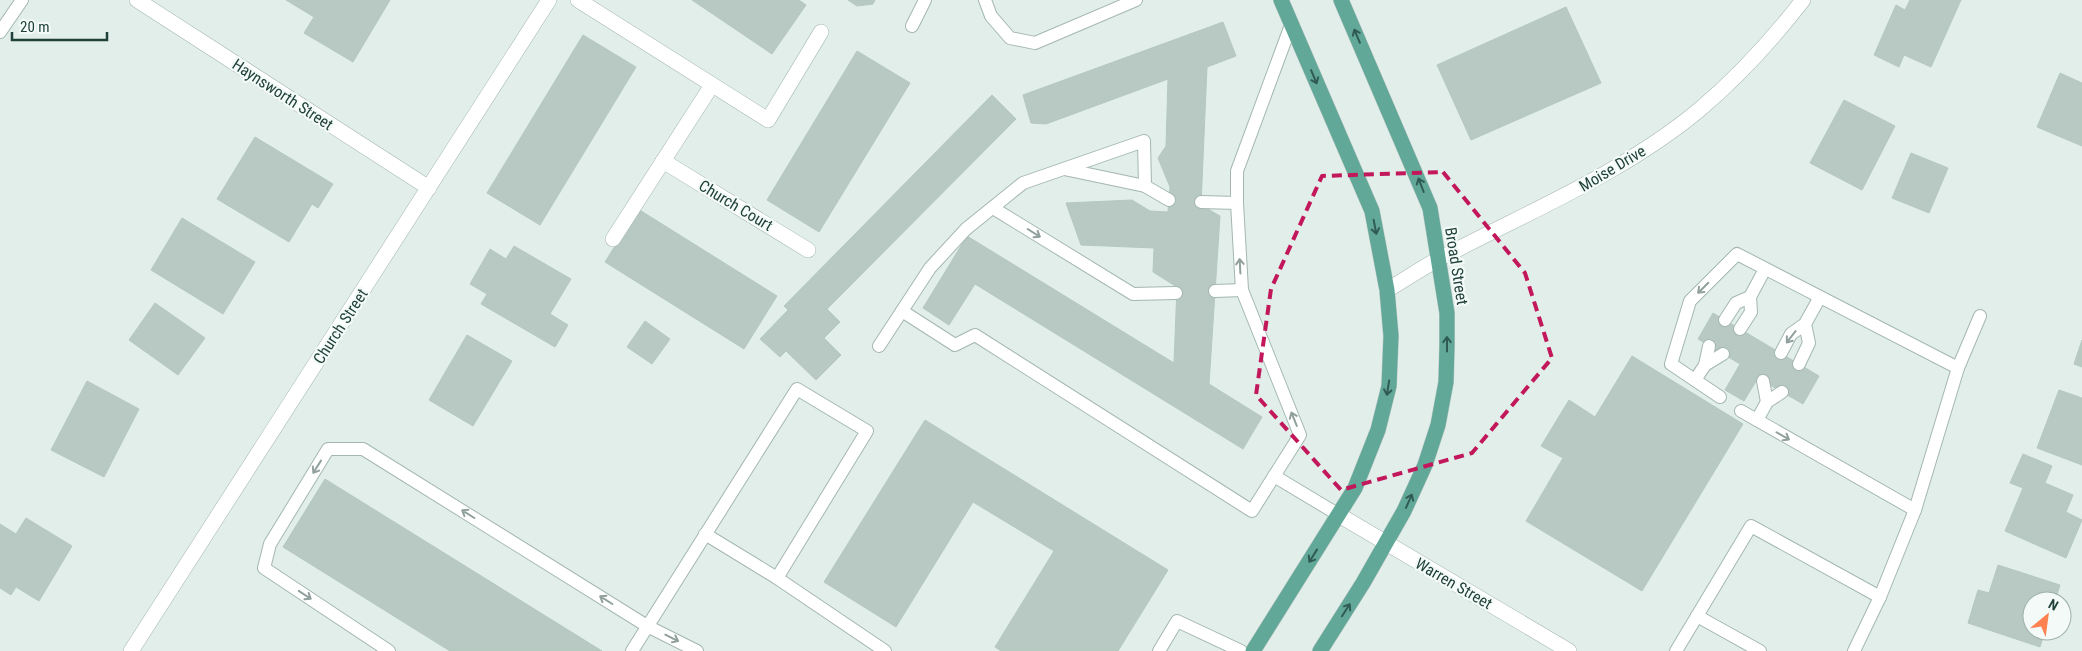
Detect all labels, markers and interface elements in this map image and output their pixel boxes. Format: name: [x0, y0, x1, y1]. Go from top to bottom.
scale bar: [12, 10, 108, 42]
text: 20 m: [20, 18, 50, 36]
one-way arrow: [1351, 29, 1361, 44]
street label: Haynsworth Street: [229, 55, 337, 134]
one-way arrow: [1309, 69, 1319, 84]
street label: Moise Drive: [1576, 141, 1649, 196]
street label: Church Court: [695, 176, 776, 235]
one-way arrow: [1416, 178, 1425, 193]
one-way arrow: [1371, 219, 1380, 235]
street label: Broad Street: [1441, 226, 1472, 306]
one-way arrow: [1027, 229, 1041, 239]
one-way arrow: [1236, 259, 1245, 275]
one-way arrow: [1697, 282, 1709, 294]
street label: Church Street: [309, 285, 372, 367]
one-way arrow: [1786, 330, 1796, 344]
one-way arrow: [1442, 337, 1452, 353]
one-way arrow: [1382, 380, 1392, 396]
one-way arrow: [1288, 412, 1298, 427]
one-way arrow: [1776, 431, 1790, 441]
one-way arrow: [311, 460, 321, 474]
one-way arrow: [1404, 494, 1414, 509]
one-way arrow: [462, 509, 476, 519]
one-way arrow: [1308, 549, 1319, 563]
street label: Warren Street: [1412, 554, 1496, 613]
one-way arrow: [297, 590, 311, 600]
north arrow: [2022, 591, 2072, 641]
one-way arrow: [599, 595, 613, 606]
text: N: [2046, 596, 2061, 614]
one-way arrow: [1341, 603, 1351, 617]
one-way arrow: [664, 634, 679, 644]

